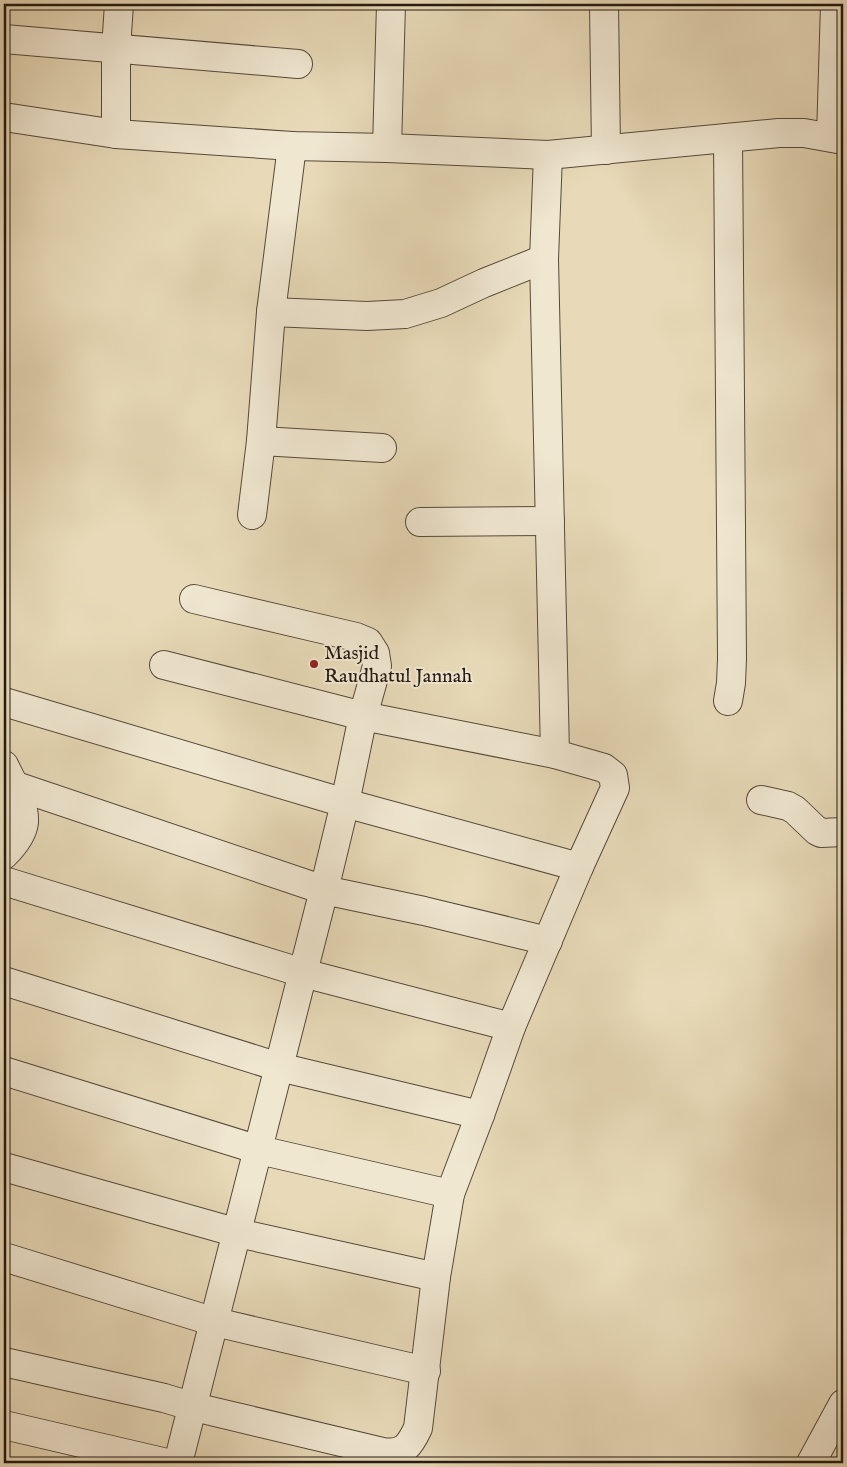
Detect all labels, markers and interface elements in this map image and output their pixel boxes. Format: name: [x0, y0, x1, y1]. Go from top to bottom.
place label: Masjid Raudhatul Jannah: [324, 641, 472, 689]
marker: Masjid Raudhatul Jannah: [308, 658, 320, 670]

